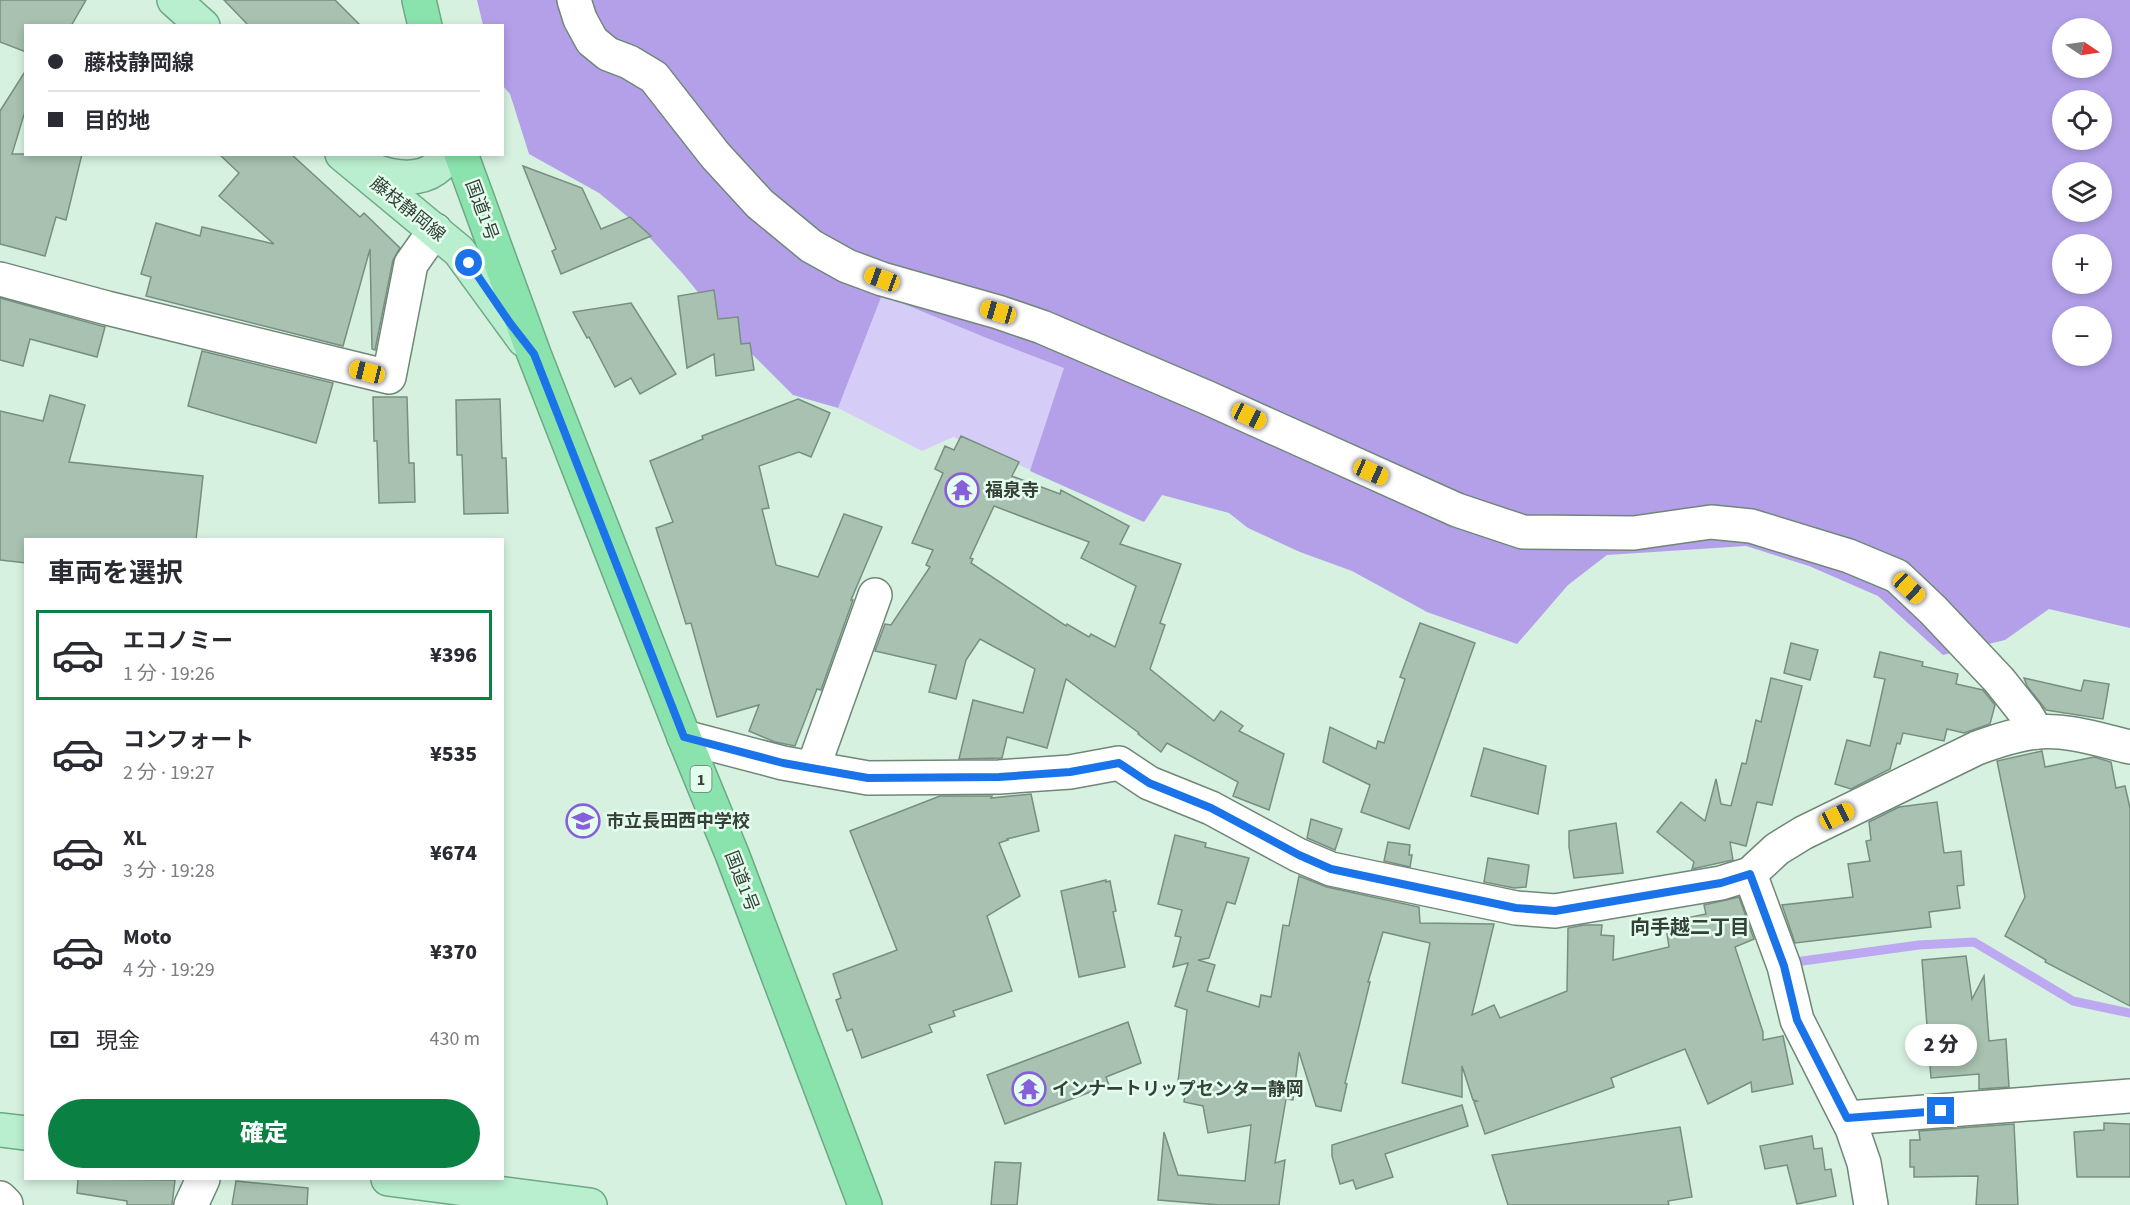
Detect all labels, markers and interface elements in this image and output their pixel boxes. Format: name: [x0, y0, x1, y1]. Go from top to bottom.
north arrow: [2052, 18, 2112, 78]
map controls: [2052, 18, 2112, 366]
text: 藤枝静岡線: [84, 47, 194, 79]
button: locate: [2052, 90, 2112, 150]
text: 目的地: [84, 105, 150, 137]
button: layers: [2052, 162, 2112, 222]
street label: 藤枝静岡線: [365, 171, 451, 247]
street label: 国道1号: [459, 176, 504, 244]
button: +: [2052, 234, 2112, 294]
route start: [455, 249, 482, 276]
car: [862, 264, 902, 294]
car: [978, 298, 1018, 326]
button: −: [2052, 306, 2112, 366]
car: [347, 359, 387, 385]
car: [1229, 400, 1269, 432]
car: [1351, 456, 1391, 488]
temple icon: 福泉寺: [944, 472, 980, 508]
place label: 福泉寺: [985, 478, 1039, 503]
text: 車両を選択: [48, 554, 183, 593]
car: [1890, 569, 1928, 607]
text: エコノミー: [123, 625, 233, 657]
icon: car: [51, 628, 105, 682]
text: ¥396: [430, 639, 477, 671]
text: 1 分 · 19:26: [123, 660, 215, 688]
text: コンフォート: [123, 724, 254, 756]
icon: car: [51, 727, 105, 781]
text: ¥535: [430, 738, 477, 770]
text: 2 分 · 19:27: [123, 759, 215, 787]
road number: 1: [690, 766, 712, 792]
car: [1817, 800, 1857, 832]
school or university icon: 市立長田西中学校: [565, 803, 601, 839]
place label: 市立長田西中学校: [606, 809, 750, 834]
text: XL: [123, 822, 147, 854]
icon: car: [51, 826, 105, 880]
text: ¥674: [430, 837, 477, 869]
street label: 国道1号: [719, 847, 764, 915]
text: 3 分 · 19:28: [123, 857, 215, 885]
district label: 向手越二丁目: [1630, 914, 1750, 942]
text: Moto: [123, 921, 172, 953]
icon: car: [51, 925, 105, 979]
text: ¥370: [430, 936, 477, 968]
text: 4 分 · 19:29: [123, 956, 215, 984]
icon: cash: [48, 1023, 81, 1056]
callout: 2 分: [1905, 1024, 1977, 1066]
text: 現金: [96, 1025, 140, 1057]
text: 430 m: [430, 1025, 480, 1053]
text: 2 分: [1924, 1031, 1958, 1059]
temple icon: インナートリップセンター静岡: [1011, 1071, 1047, 1107]
place label: インナートリップセンター静岡: [1052, 1077, 1304, 1102]
route end: [1927, 1097, 1954, 1124]
button: 確定: [48, 1099, 480, 1168]

